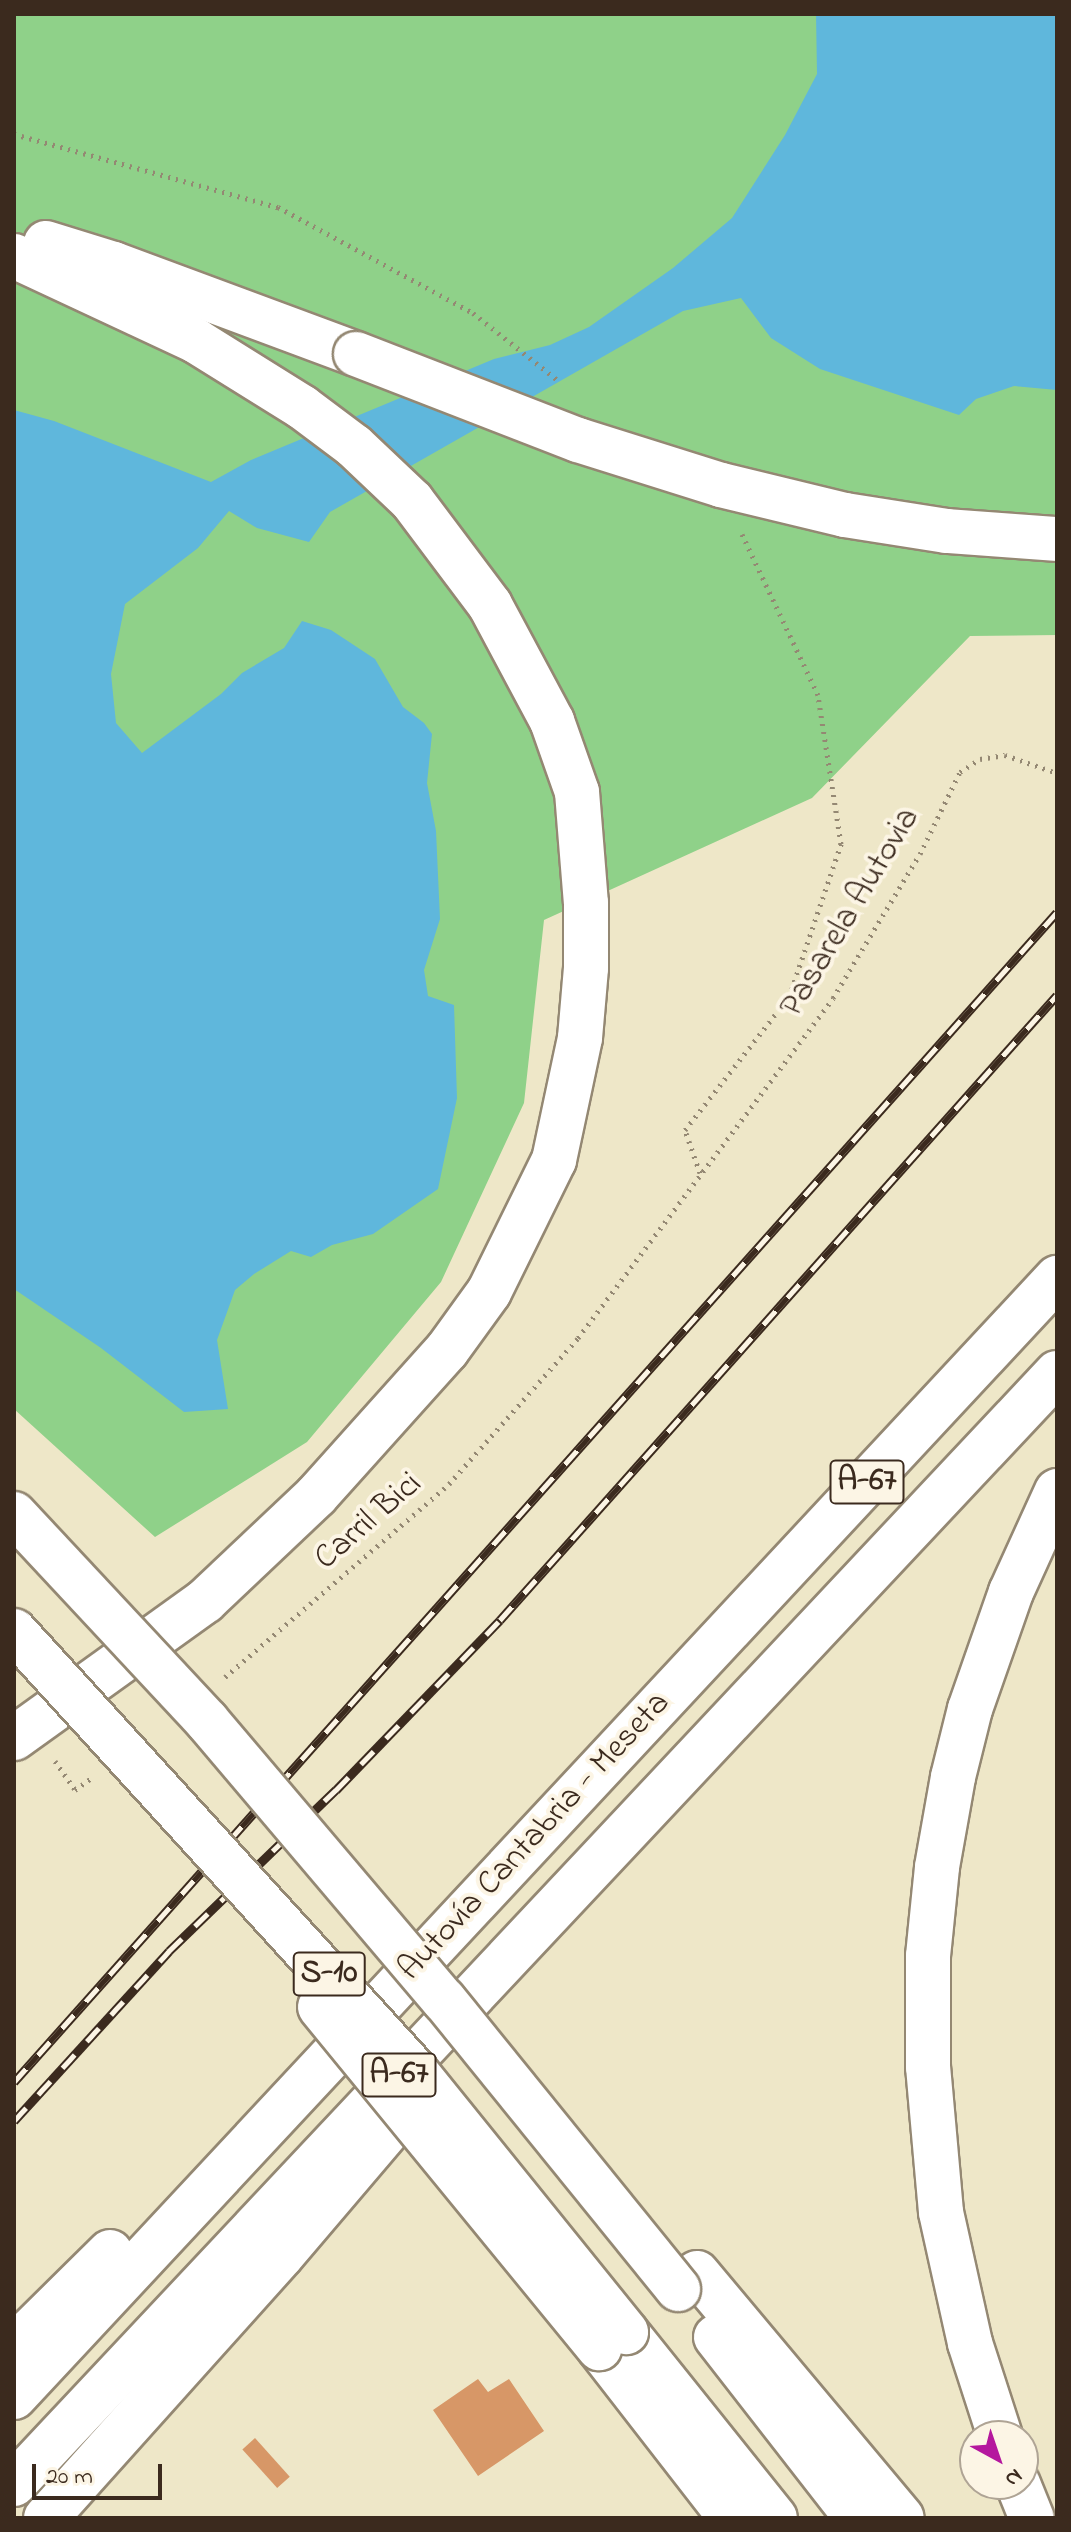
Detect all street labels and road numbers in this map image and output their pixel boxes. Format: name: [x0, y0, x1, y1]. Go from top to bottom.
street label: Pasarela Autovia: [772, 801, 930, 1025]
road number: A-67: [829, 1454, 905, 1510]
street label: Carril Bici: [307, 1464, 431, 1580]
street label: Autovía Cantabria - Meseta: [391, 1684, 679, 1990]
road number: S-10: [291, 1946, 367, 2002]
road number: A-67: [361, 2047, 437, 2103]

